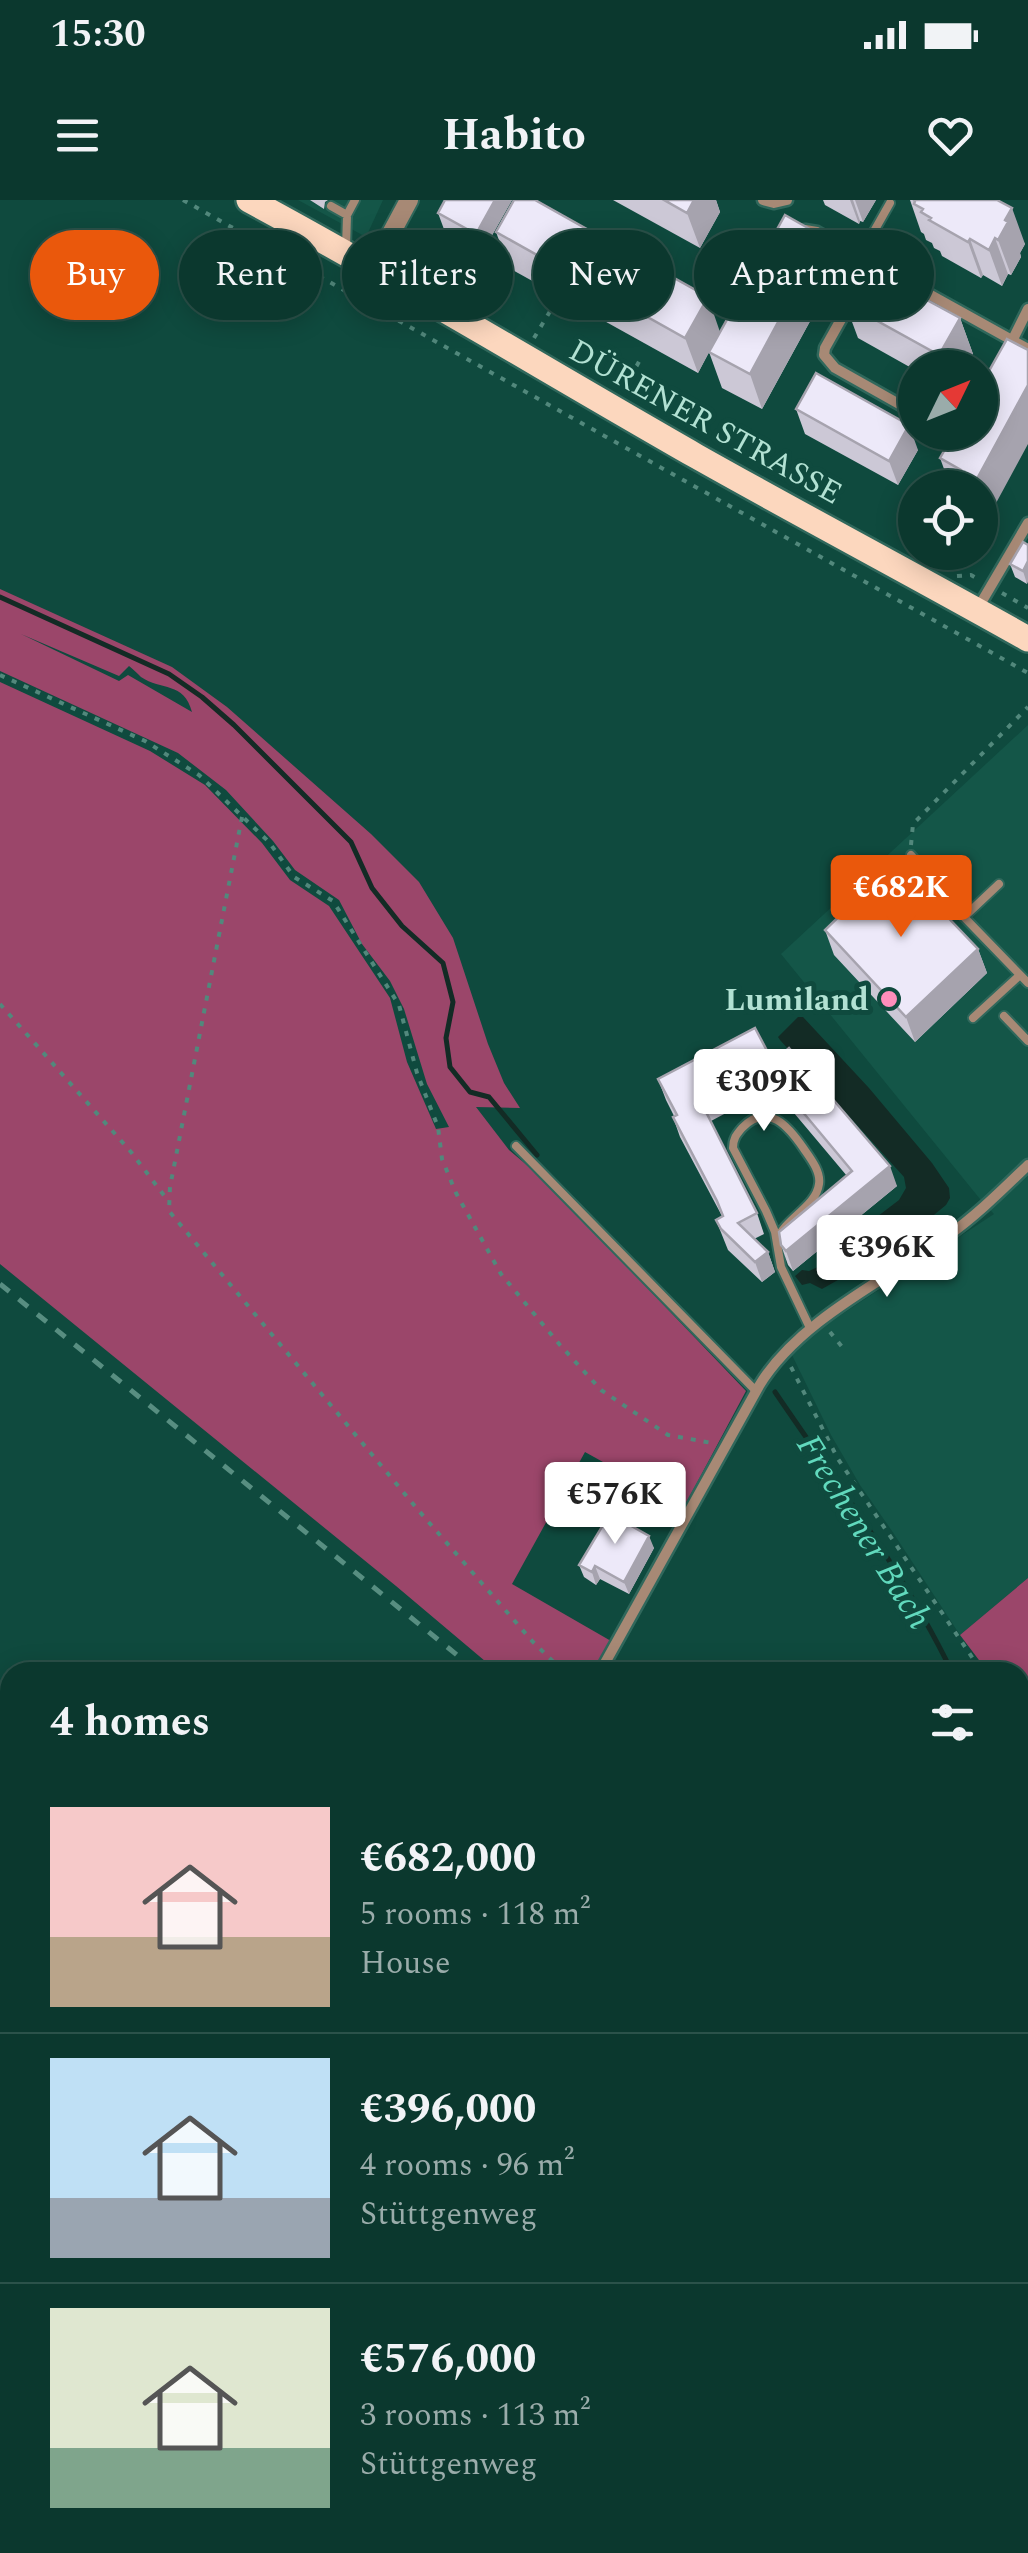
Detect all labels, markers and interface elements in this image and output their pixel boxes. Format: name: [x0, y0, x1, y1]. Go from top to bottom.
text: 15:30: [50, 6, 145, 64]
text: Habito: [442, 101, 586, 170]
icon: menu: [50, 108, 105, 163]
icon: heart: [923, 108, 978, 163]
chip: Buy: [30, 230, 159, 320]
chip: Rent: [179, 230, 322, 320]
chip: Filters: [342, 230, 513, 320]
chip: New: [533, 230, 674, 320]
chip: Apartment: [694, 230, 934, 320]
street label: DÜRENER STRASSE: [559, 327, 851, 518]
north arrow: [898, 350, 998, 450]
map controls: [898, 350, 998, 570]
button: locate: [898, 470, 998, 570]
pin: €682K: [831, 855, 971, 940]
text: €682K: [853, 863, 949, 912]
place label: Lumiland: [725, 976, 869, 1025]
marker: Lumiland: [878, 988, 900, 1010]
pin: €309K: [694, 1049, 834, 1134]
text: €309K: [716, 1057, 812, 1106]
pin: €396K: [817, 1215, 957, 1300]
text: €396K: [839, 1223, 935, 1272]
water label: Frechener Bach: [783, 1424, 945, 1640]
pin: €576K: [545, 1462, 685, 1547]
text: €576K: [567, 1470, 663, 1519]
text: 4 homes: [50, 1691, 210, 1754]
icon: filters: [925, 1695, 980, 1750]
text: €682,000: [360, 1827, 536, 1890]
icon: home: [130, 1847, 250, 1967]
text: 5 rooms · 118 m²: [360, 1890, 590, 1939]
text: House: [360, 1939, 450, 1988]
text: €396,000: [360, 2078, 536, 2141]
icon: home: [130, 2098, 250, 2218]
text: 4 rooms · 96 m²: [360, 2141, 574, 2190]
text: Stüttgenweg: [360, 2190, 537, 2239]
text: €576,000: [360, 2328, 536, 2391]
icon: home: [130, 2348, 250, 2468]
text: 3 rooms · 113 m²: [360, 2391, 590, 2440]
text: Stüttgenweg: [360, 2440, 537, 2489]

